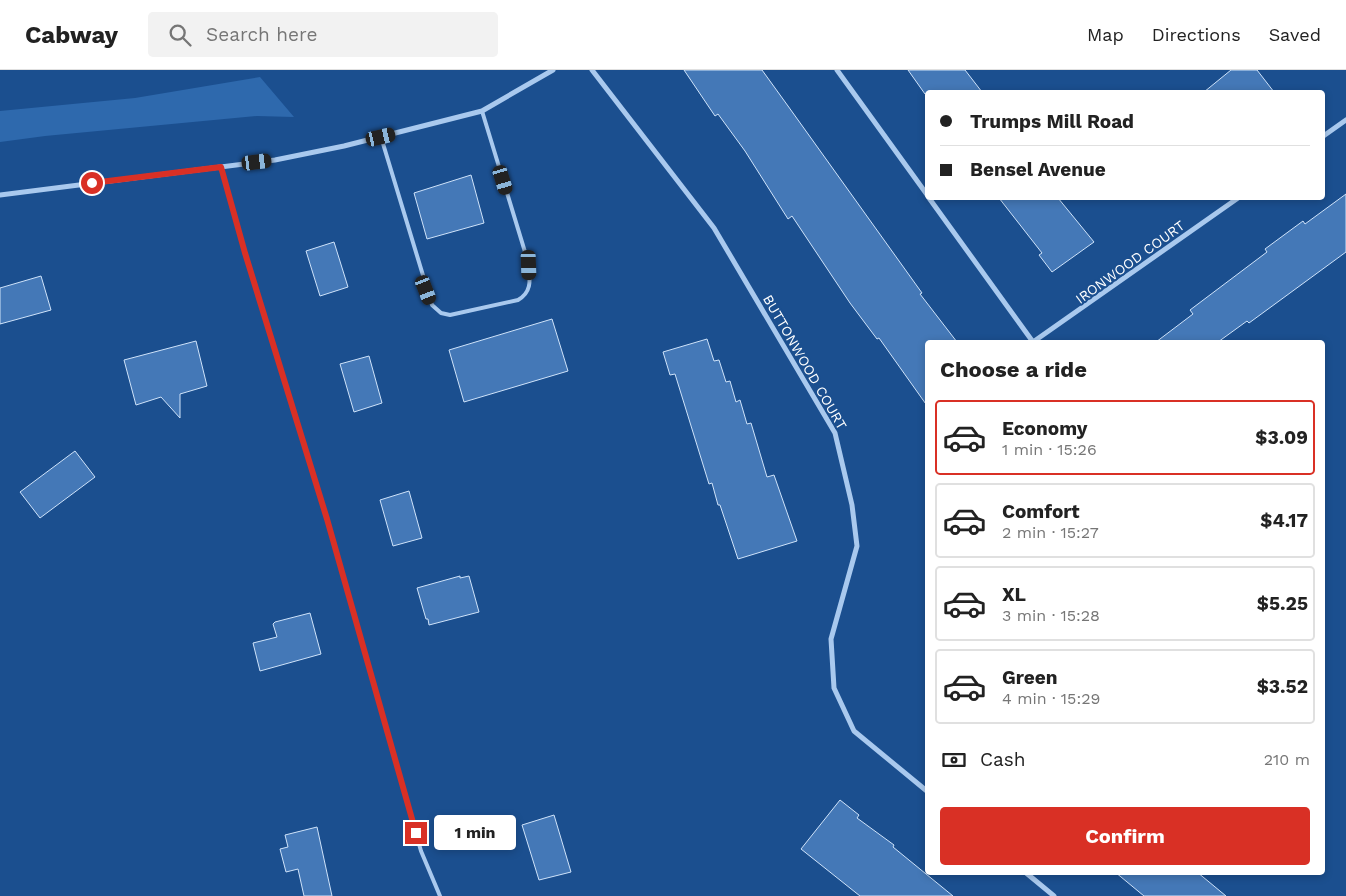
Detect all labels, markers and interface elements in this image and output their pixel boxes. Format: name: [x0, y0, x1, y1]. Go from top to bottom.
search box: [148, 12, 498, 57]
text: Cabway: [25, 21, 118, 49]
icon: search: [166, 21, 194, 49]
text: Search here: [206, 23, 317, 46]
text: Map: [1087, 24, 1124, 45]
text: Directions: [1152, 24, 1241, 45]
text: Saved: [1269, 24, 1321, 45]
text: Trumps Mill Road: [970, 110, 1134, 133]
car: [364, 126, 397, 148]
car: [241, 153, 272, 171]
text: Bensel Avenue: [970, 158, 1106, 181]
car: [491, 163, 514, 197]
route start: [81, 172, 103, 194]
street label: IRONWOOD COURT: [1072, 217, 1188, 307]
car: [520, 250, 537, 280]
car: [413, 273, 438, 307]
street label: BUTTONWOOD COURT: [760, 292, 850, 433]
text: Choose a ride: [940, 357, 1087, 382]
icon: car: [942, 415, 987, 460]
text: Economy: [1002, 417, 1087, 440]
text: $3.09: [1255, 426, 1308, 449]
text: 1 min · 15:26: [1002, 440, 1097, 459]
icon: car: [942, 498, 987, 543]
text: Comfort: [1002, 500, 1080, 523]
text: $4.17: [1260, 509, 1308, 532]
text: 2 min · 15:27: [1002, 523, 1099, 542]
icon: car: [942, 581, 987, 626]
text: XL: [1002, 583, 1026, 606]
text: $5.25: [1257, 592, 1308, 615]
text: 3 min · 15:28: [1002, 606, 1100, 625]
icon: car: [942, 664, 987, 709]
text: Green: [1002, 666, 1058, 689]
text: $3.52: [1257, 675, 1308, 698]
text: 4 min · 15:29: [1002, 689, 1100, 708]
icon: cash: [940, 746, 968, 774]
text: Cash: [980, 748, 1026, 771]
text: 210 m: [1264, 750, 1310, 769]
button: Confirm: [940, 807, 1310, 865]
callout: 1 min: [434, 816, 516, 850]
route end: [405, 822, 427, 844]
text: 1 min: [454, 823, 496, 842]

